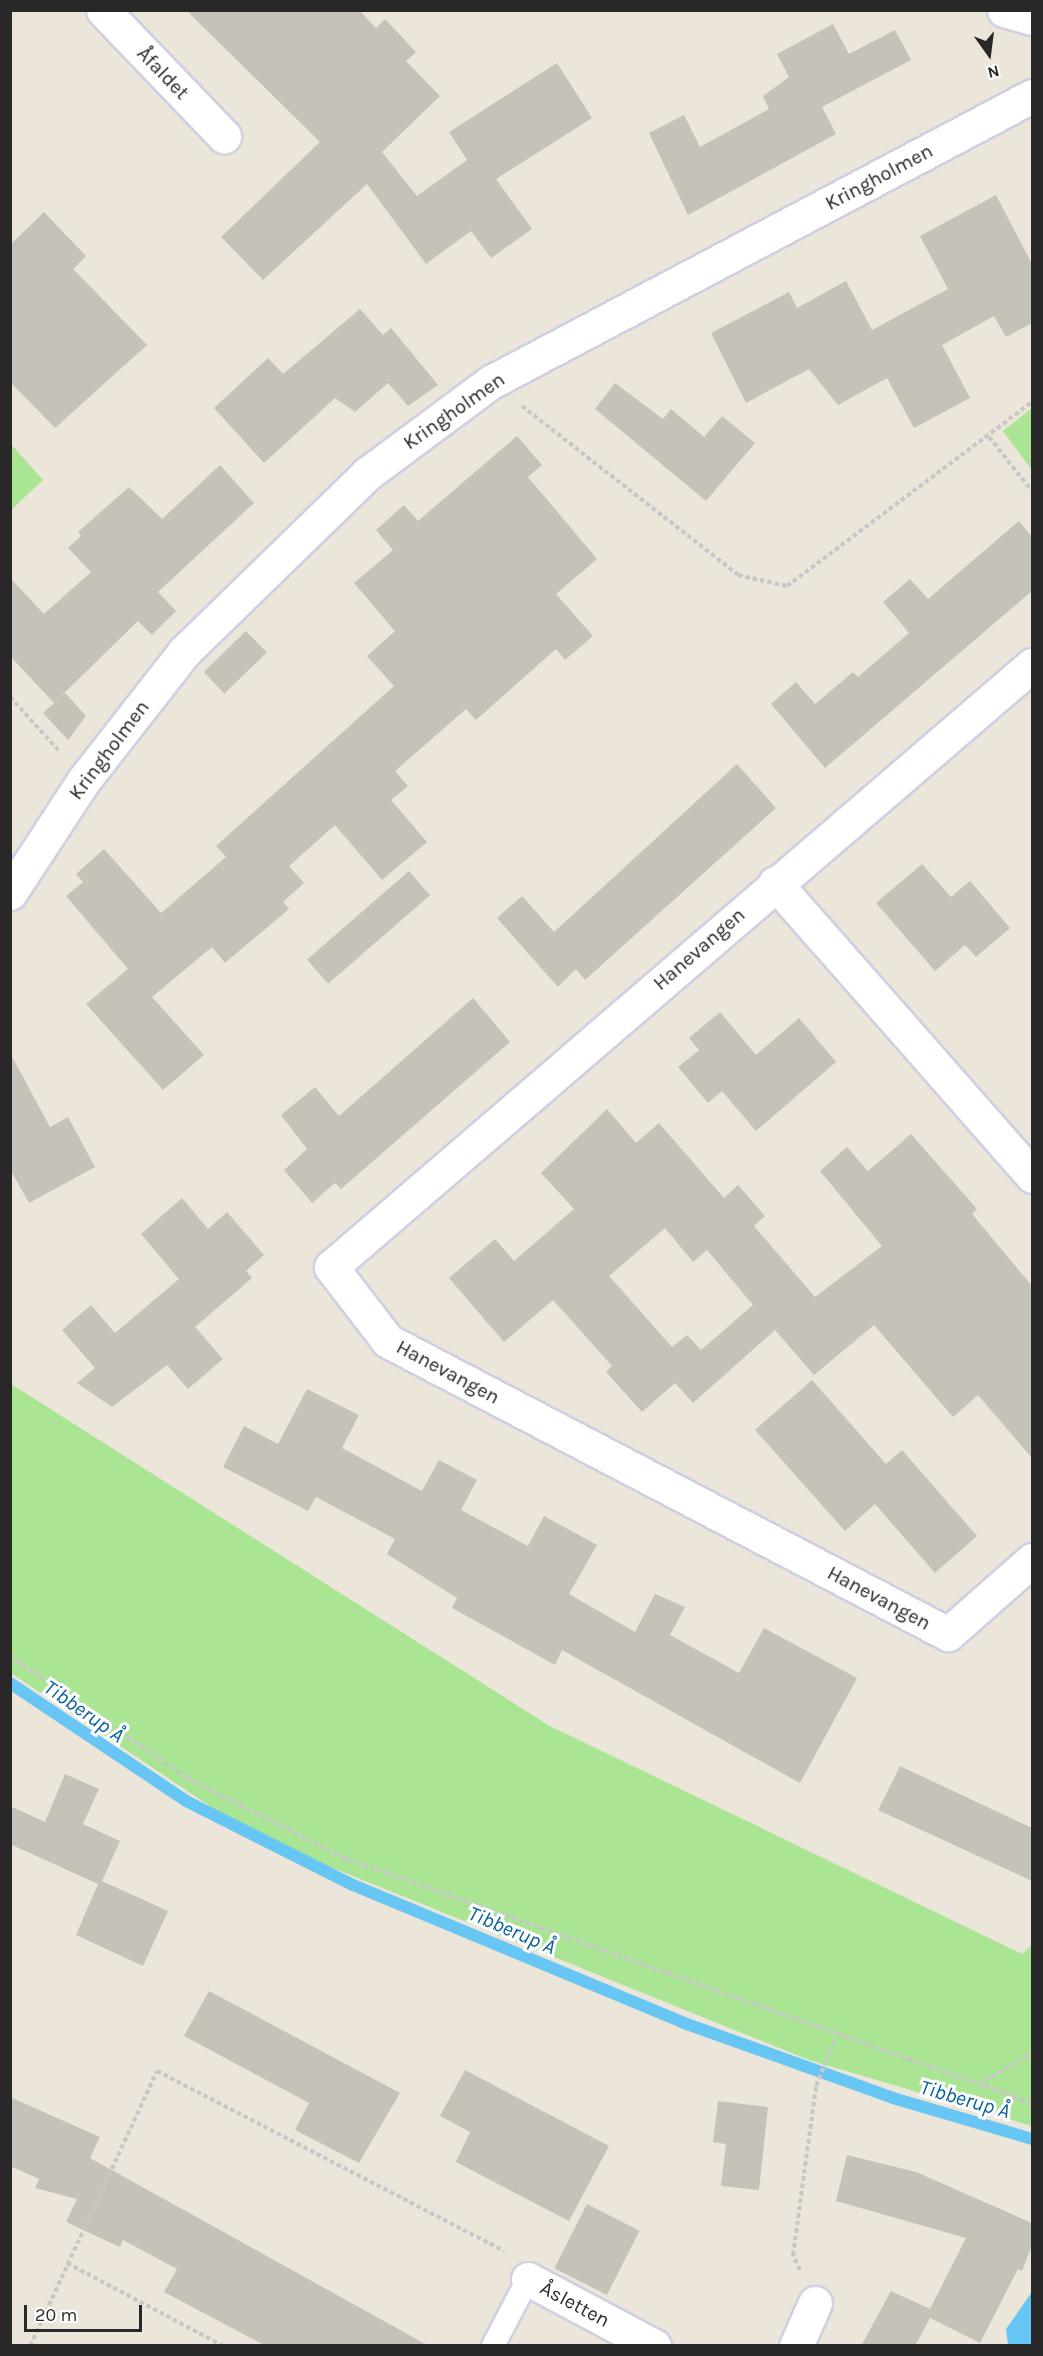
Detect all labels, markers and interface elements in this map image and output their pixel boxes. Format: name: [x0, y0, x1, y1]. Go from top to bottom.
north arrow: [959, 24, 1019, 84]
street label: Åfaldet: [132, 42, 194, 104]
text: N: [986, 61, 1001, 83]
street label: Kringholmen: [821, 139, 937, 215]
street label: Kringholmen: [399, 367, 509, 455]
street label: Kringholmen: [64, 696, 154, 804]
street label: Hanevangen: [648, 903, 750, 995]
street label: Hanevangen: [392, 1335, 504, 1409]
street label: Hanevangen: [823, 1561, 935, 1635]
water label: Tibberup Å: [39, 1674, 129, 1748]
water label: Tibberup Å: [465, 1900, 559, 1960]
water label: Tibberup Å: [917, 2074, 1013, 2124]
street label: Åsletten: [536, 2276, 614, 2332]
scale bar: [27, 2293, 146, 2331]
text: 20 m: [35, 2304, 77, 2326]

